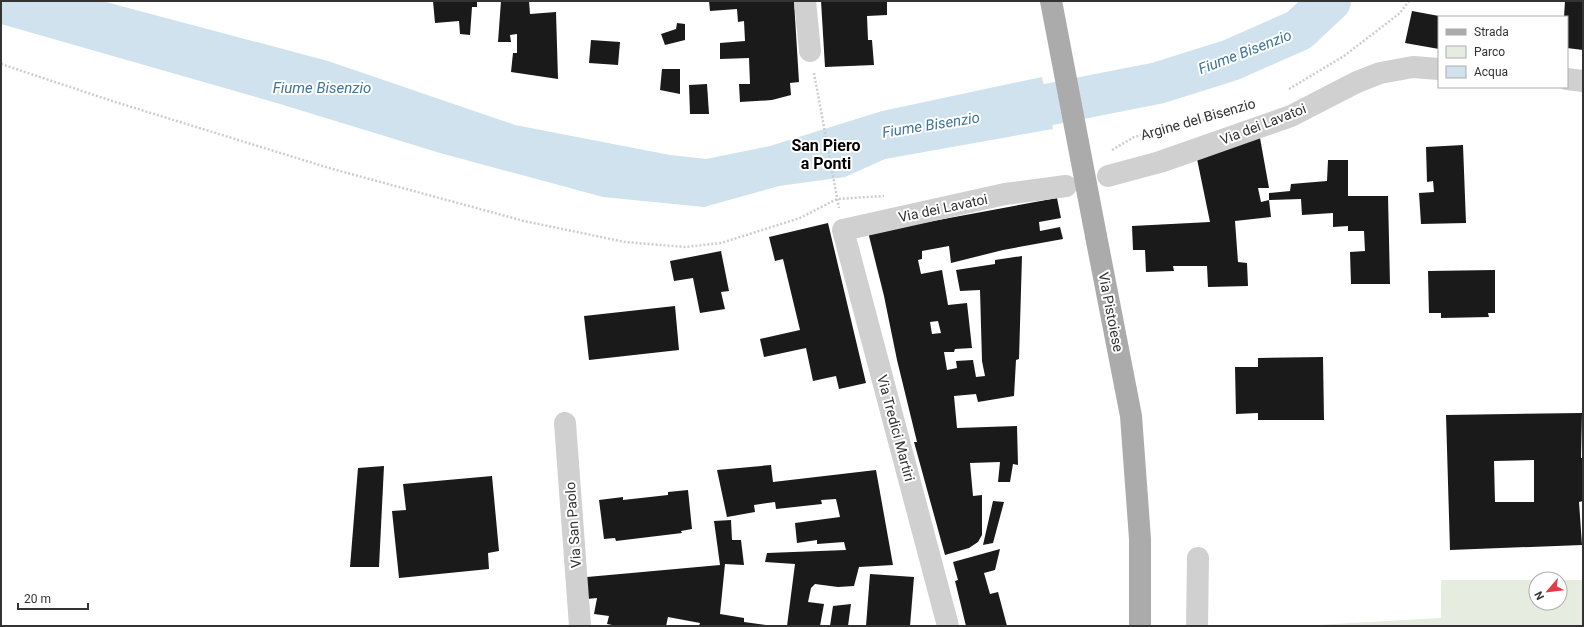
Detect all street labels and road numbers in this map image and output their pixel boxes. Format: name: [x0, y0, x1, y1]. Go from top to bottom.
street label: Argine del Bisenzio: [1139, 95, 1257, 143]
street label: Via dei Lavatoi: [1218, 100, 1308, 148]
street label: Via dei Lavatoi: [897, 191, 989, 225]
street label: Via Pistoiese: [1095, 271, 1127, 353]
street label: Via Tredici Martiri: [874, 373, 918, 483]
street label: Via San Paolo: [562, 481, 584, 569]

